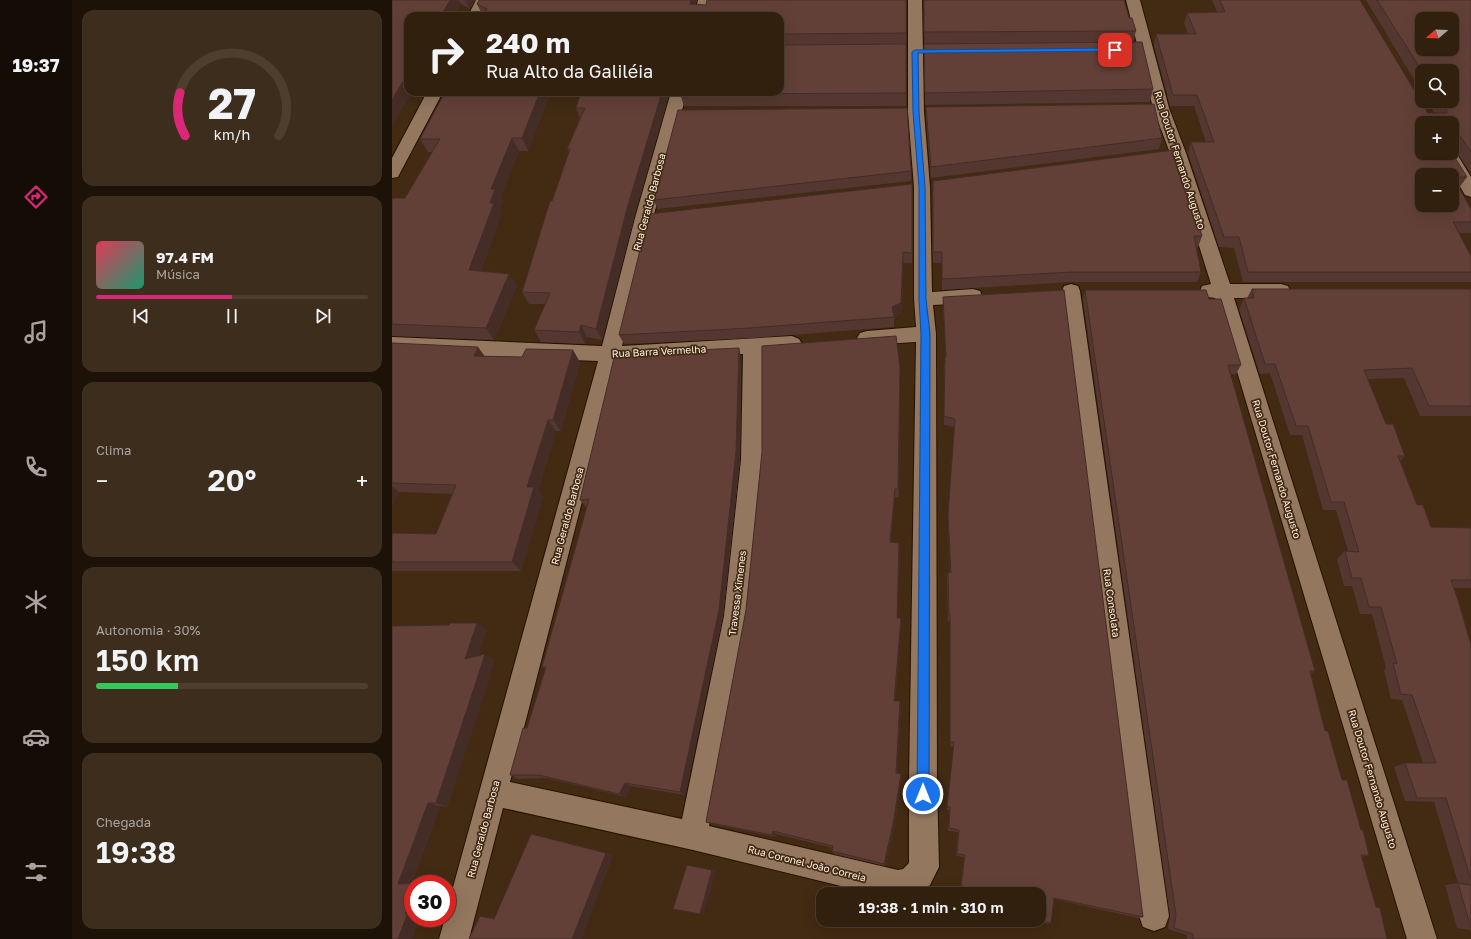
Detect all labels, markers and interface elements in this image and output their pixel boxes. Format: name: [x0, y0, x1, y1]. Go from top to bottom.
north arrow: [1415, 12, 1459, 56]
map controls: [1415, 12, 1459, 212]
text: 240 m: [486, 26, 570, 59]
icon: right: [420, 28, 472, 80]
pin: [1098, 33, 1132, 67]
icon: arrive: [1104, 39, 1126, 61]
text: 19:37: [12, 54, 60, 76]
text: Rua Alto da Galiléia: [486, 60, 653, 82]
button: search: [1415, 64, 1459, 108]
text: 27: [208, 78, 256, 128]
street label: Rua Doutor Fernando Augusto: [1152, 89, 1208, 231]
button: +: [1415, 116, 1459, 160]
text: km/h: [214, 125, 250, 142]
street label: Rua Geraldo Barbosa: [630, 152, 668, 252]
button: −: [1415, 168, 1459, 212]
icon: directions: [22, 183, 50, 211]
text: 97.4 FM: [156, 248, 214, 266]
text: Música: [156, 266, 200, 282]
icon: previous: [130, 305, 152, 327]
icon: pause: [221, 305, 243, 327]
icon: next: [312, 305, 334, 327]
icon: music: [22, 318, 50, 346]
street label: Rua Barra Vermelha: [612, 343, 706, 359]
street label: Rua Doutor Fernando Augusto: [1250, 398, 1304, 540]
text: Clima: [96, 442, 131, 458]
icon: phone: [22, 453, 50, 481]
text: 20°: [208, 462, 256, 498]
street label: Rua Geraldo Barbosa: [548, 466, 586, 566]
text: −: [96, 467, 108, 494]
text: +: [356, 467, 368, 494]
street label: Travessa Ximenes: [726, 550, 748, 636]
street label: Rua Consolata: [1101, 568, 1123, 638]
icon: climate: [22, 588, 50, 616]
text: Autonomia · 30%: [96, 622, 200, 638]
text: 150 km: [96, 642, 199, 678]
street label: Rua Doutor Fernando Augusto: [1346, 708, 1400, 850]
icon: car: [22, 723, 50, 751]
position arrow: [902, 773, 944, 815]
street label: Rua Geraldo Barbosa: [464, 779, 502, 879]
text: Chegada: [96, 814, 151, 830]
text: 19:38: [96, 834, 176, 870]
street label: Rua Coronel João Correia: [747, 842, 867, 884]
icon: filters: [22, 858, 50, 886]
speed limit sign: 30: [404, 875, 456, 927]
text: 19:38 · 1 min · 310 m: [858, 898, 1004, 916]

